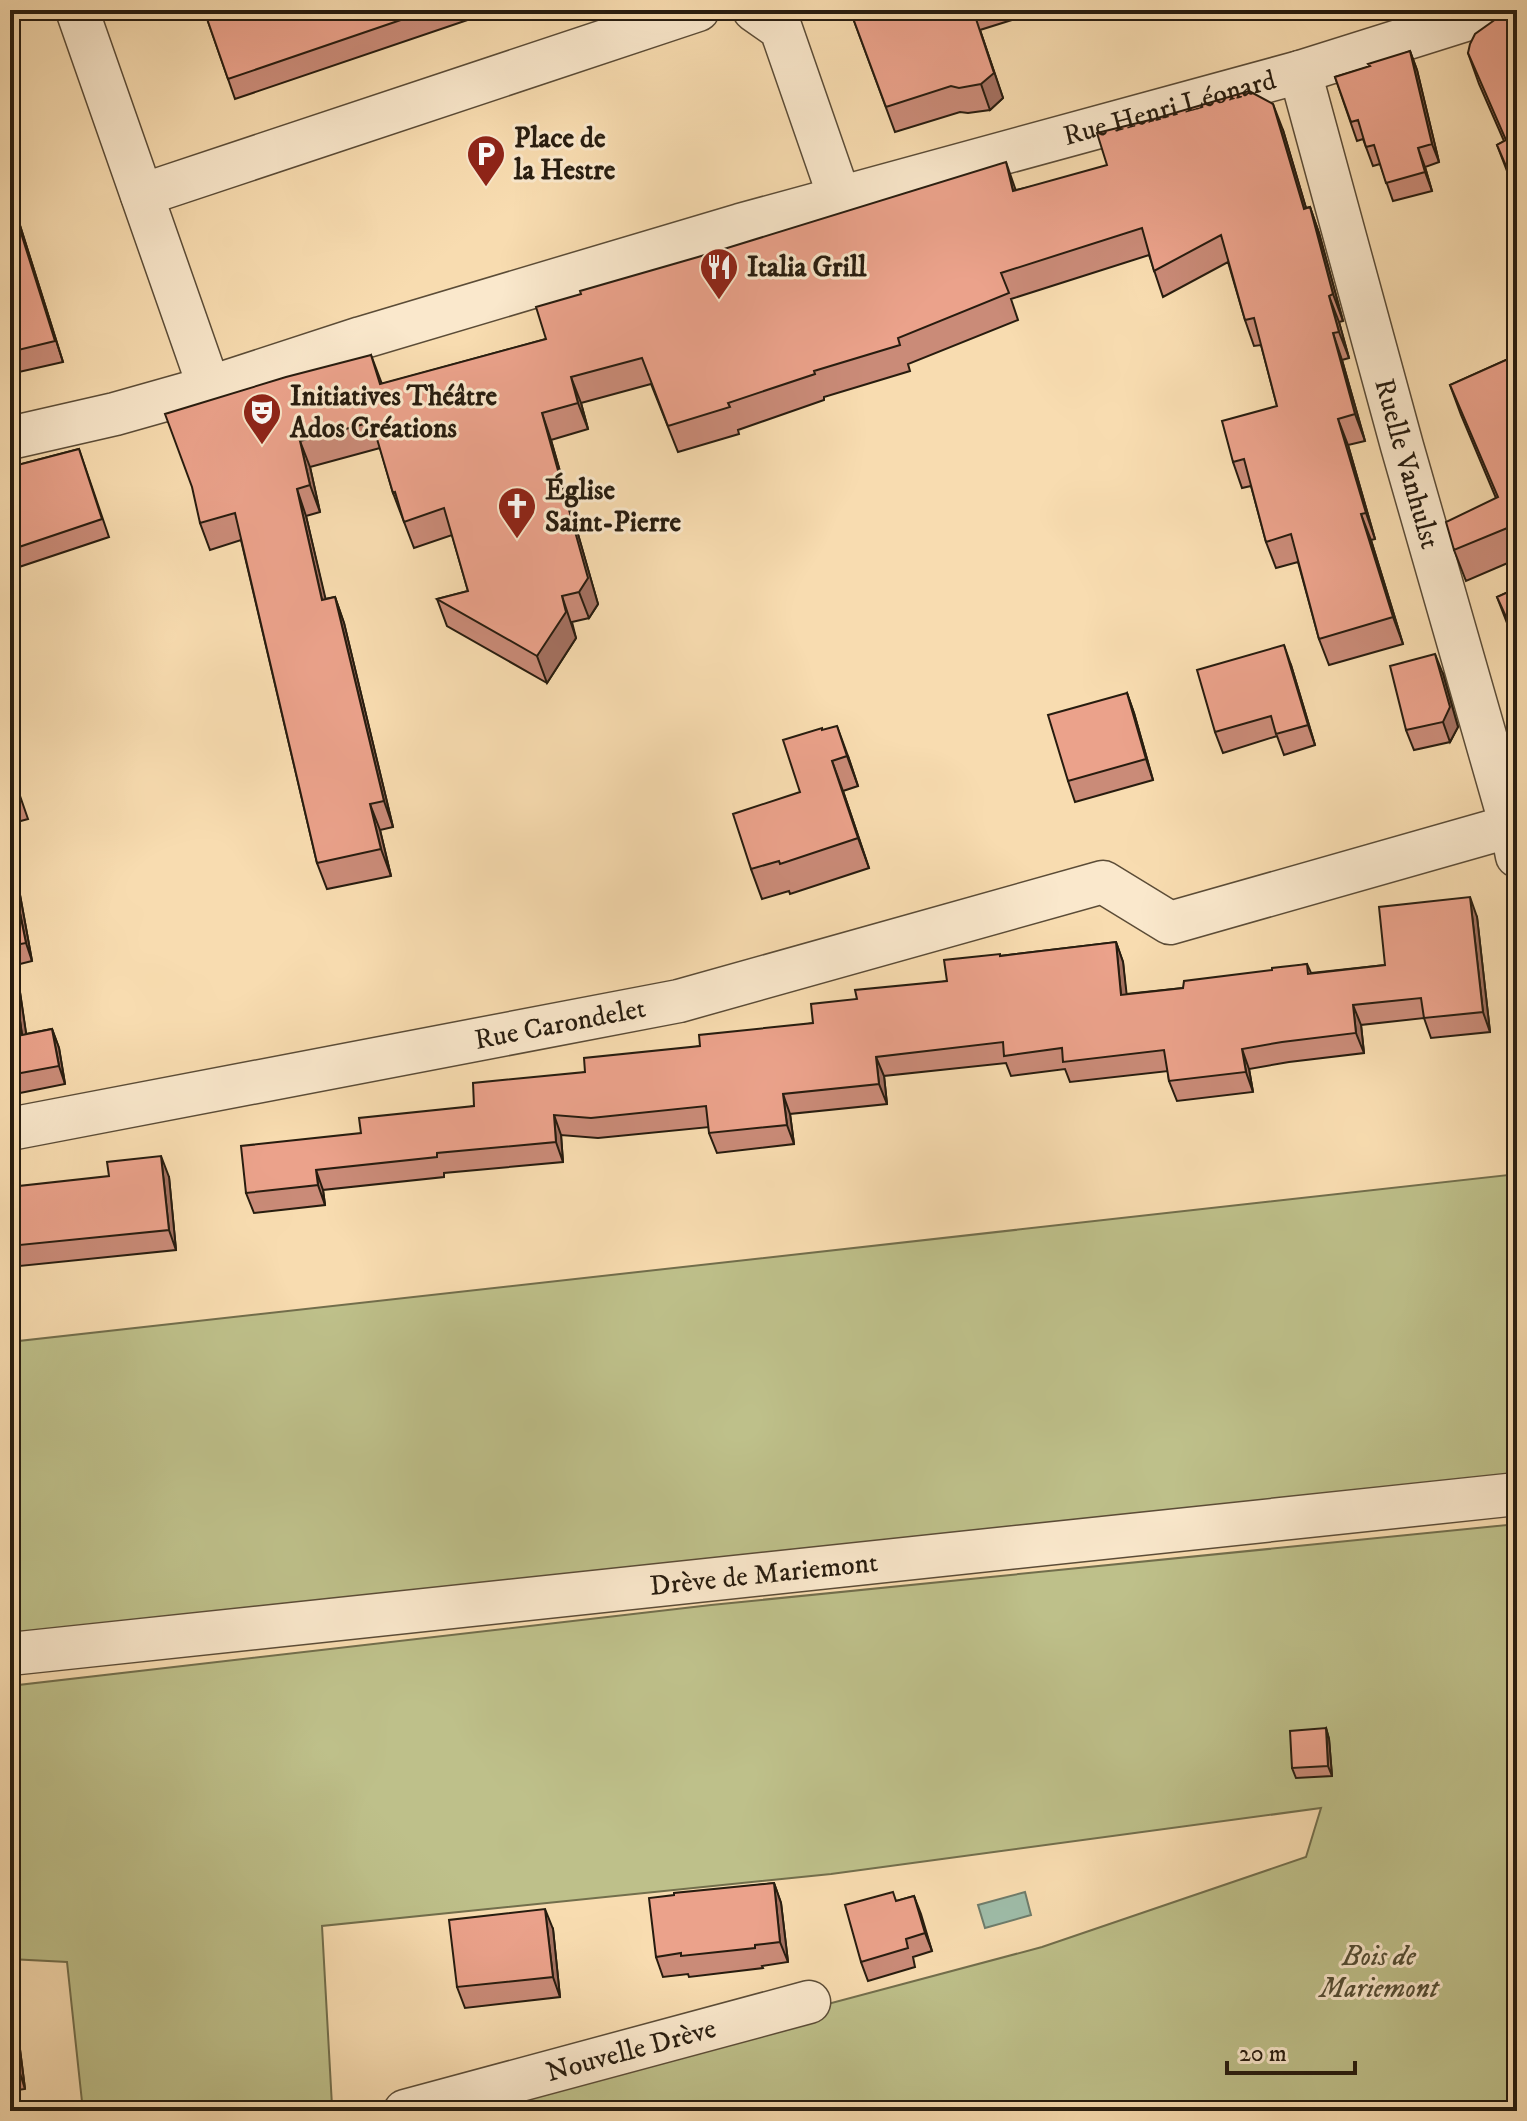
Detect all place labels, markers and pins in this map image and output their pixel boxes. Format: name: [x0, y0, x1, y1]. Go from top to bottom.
place label: Place de la Hestre: [513, 121, 616, 188]
parking icon: Place de la Hestre: [465, 133, 507, 188]
restaurant icon: Italia Grill: [698, 246, 740, 301]
place label: Italia Grill: [747, 250, 867, 285]
place label: Initiatives Théâtre Ados Créations: [289, 379, 497, 446]
theatre icon: Initiatives Théâtre Ados Créations: [241, 391, 283, 446]
place label: Église Saint-Pierre: [545, 472, 682, 540]
church icon: Église Saint-Pierre: [496, 485, 538, 540]

